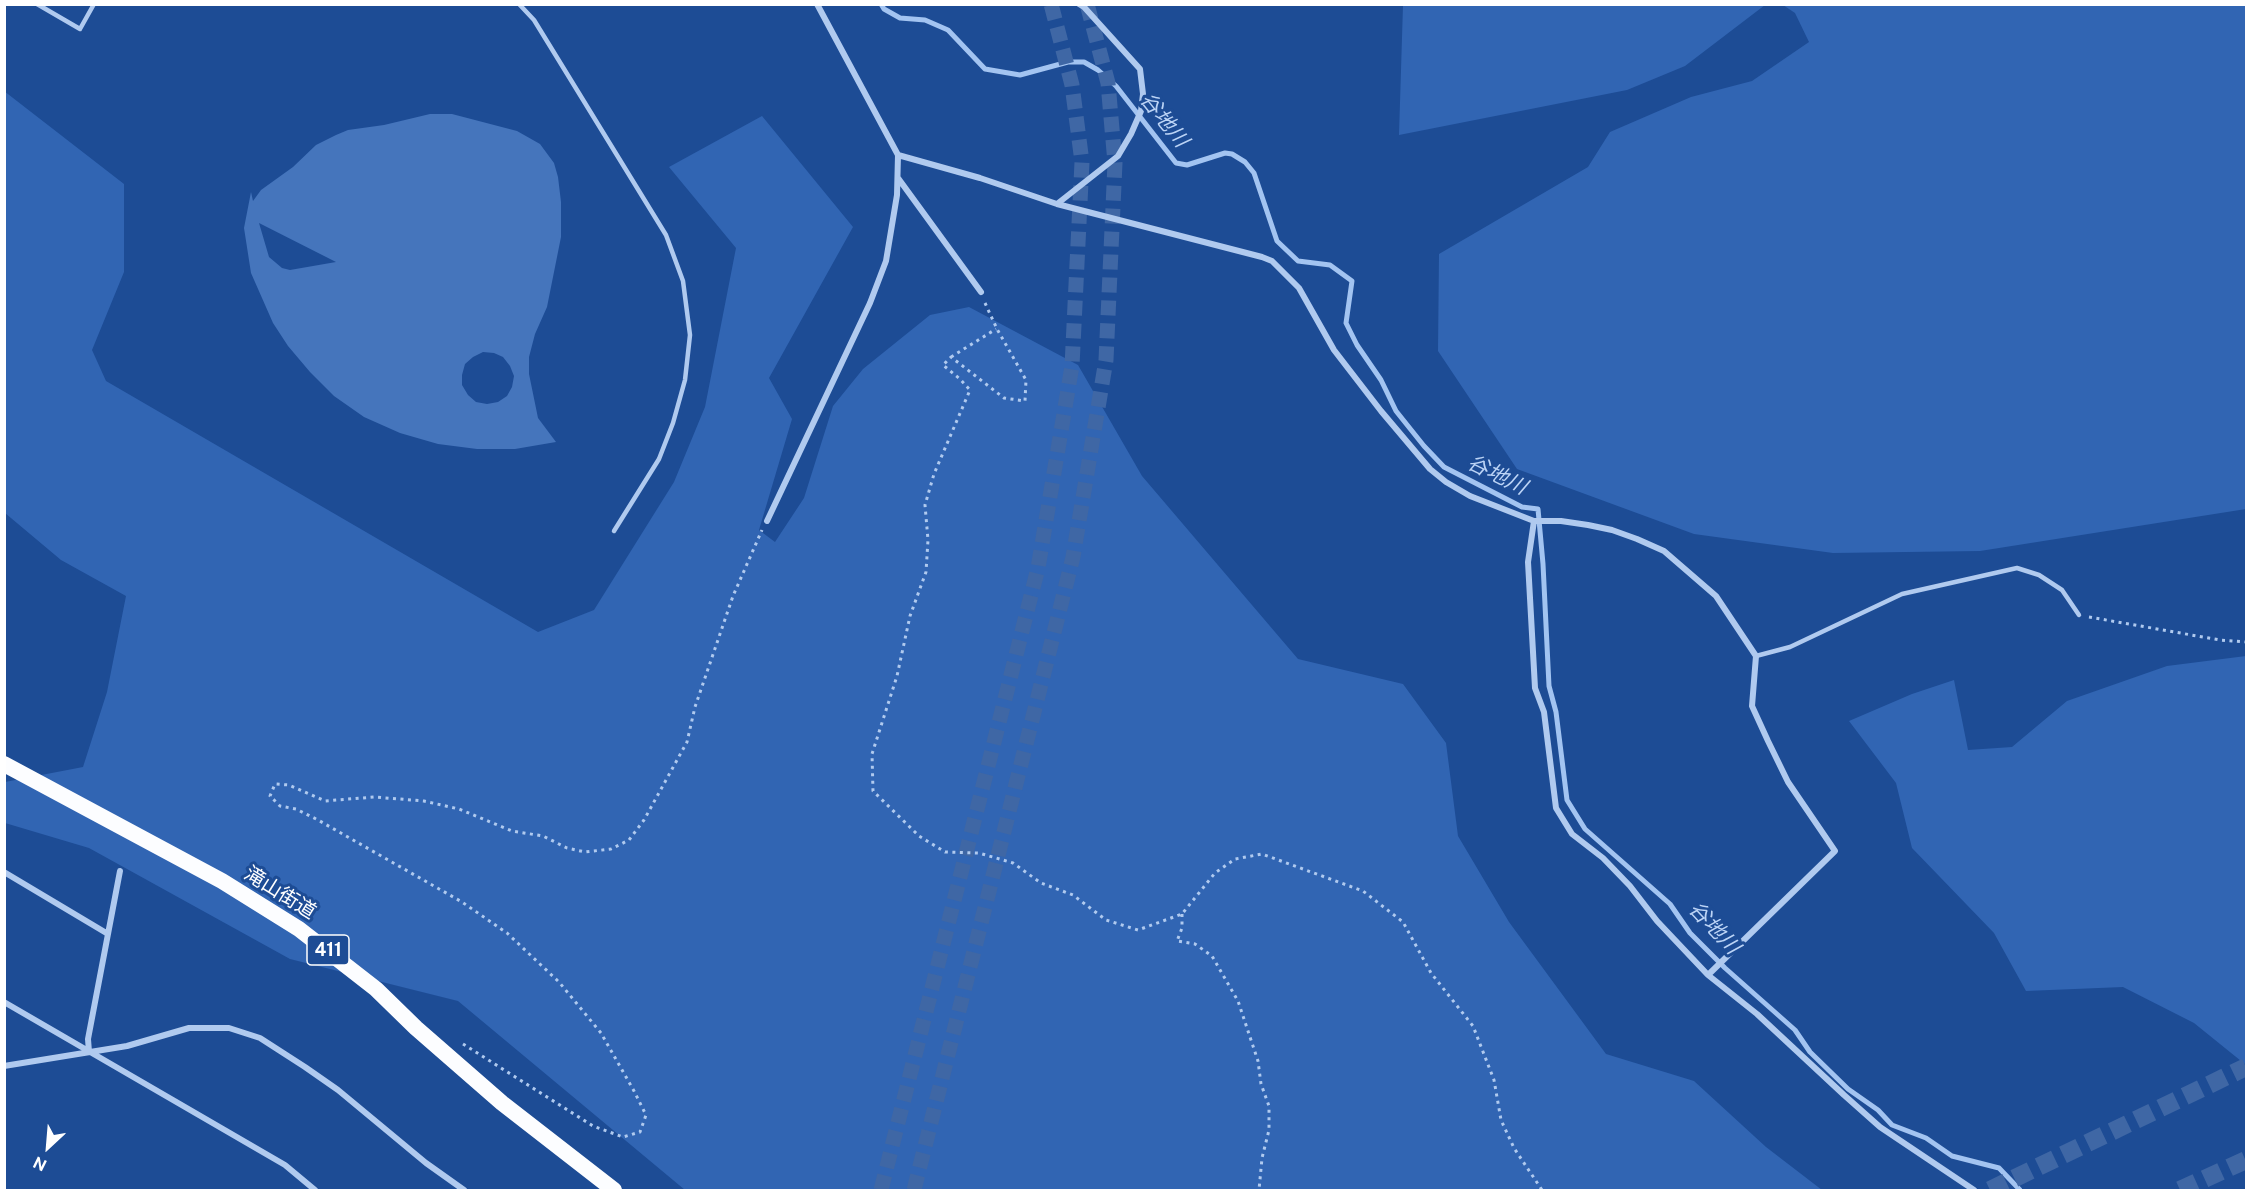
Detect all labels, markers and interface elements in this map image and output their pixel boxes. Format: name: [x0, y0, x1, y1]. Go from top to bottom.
water label: 谷地川: [1134, 88, 1194, 152]
water label: 谷地川: [1463, 450, 1531, 500]
street label: 滝山街道: [240, 862, 320, 924]
water label: 谷地川: [1683, 896, 1745, 960]
road number: 411: [307, 935, 349, 965]
north arrow: [18, 1117, 78, 1177]
text: N: [30, 1152, 50, 1175]

